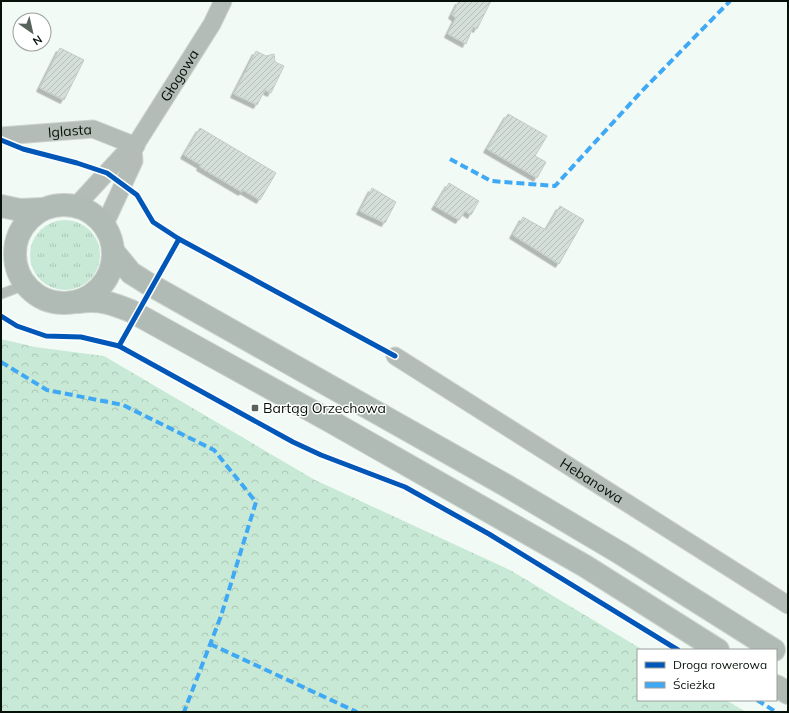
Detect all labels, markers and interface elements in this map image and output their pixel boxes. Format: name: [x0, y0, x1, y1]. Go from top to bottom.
north arrow: [12, 12, 52, 52]
text: N: [30, 32, 45, 48]
street label: Głogowa: [156, 46, 203, 105]
street label: Iglasta: [47, 120, 92, 141]
place label: Bartąg Orzechowa: [263, 399, 386, 417]
marker: Bartąg Orzechowa: [250, 403, 260, 413]
street label: Hebanowa: [557, 454, 627, 508]
legend: [637, 649, 777, 701]
text: Droga rowerowa: [673, 657, 767, 672]
text: Ścieżka: [673, 677, 715, 692]

